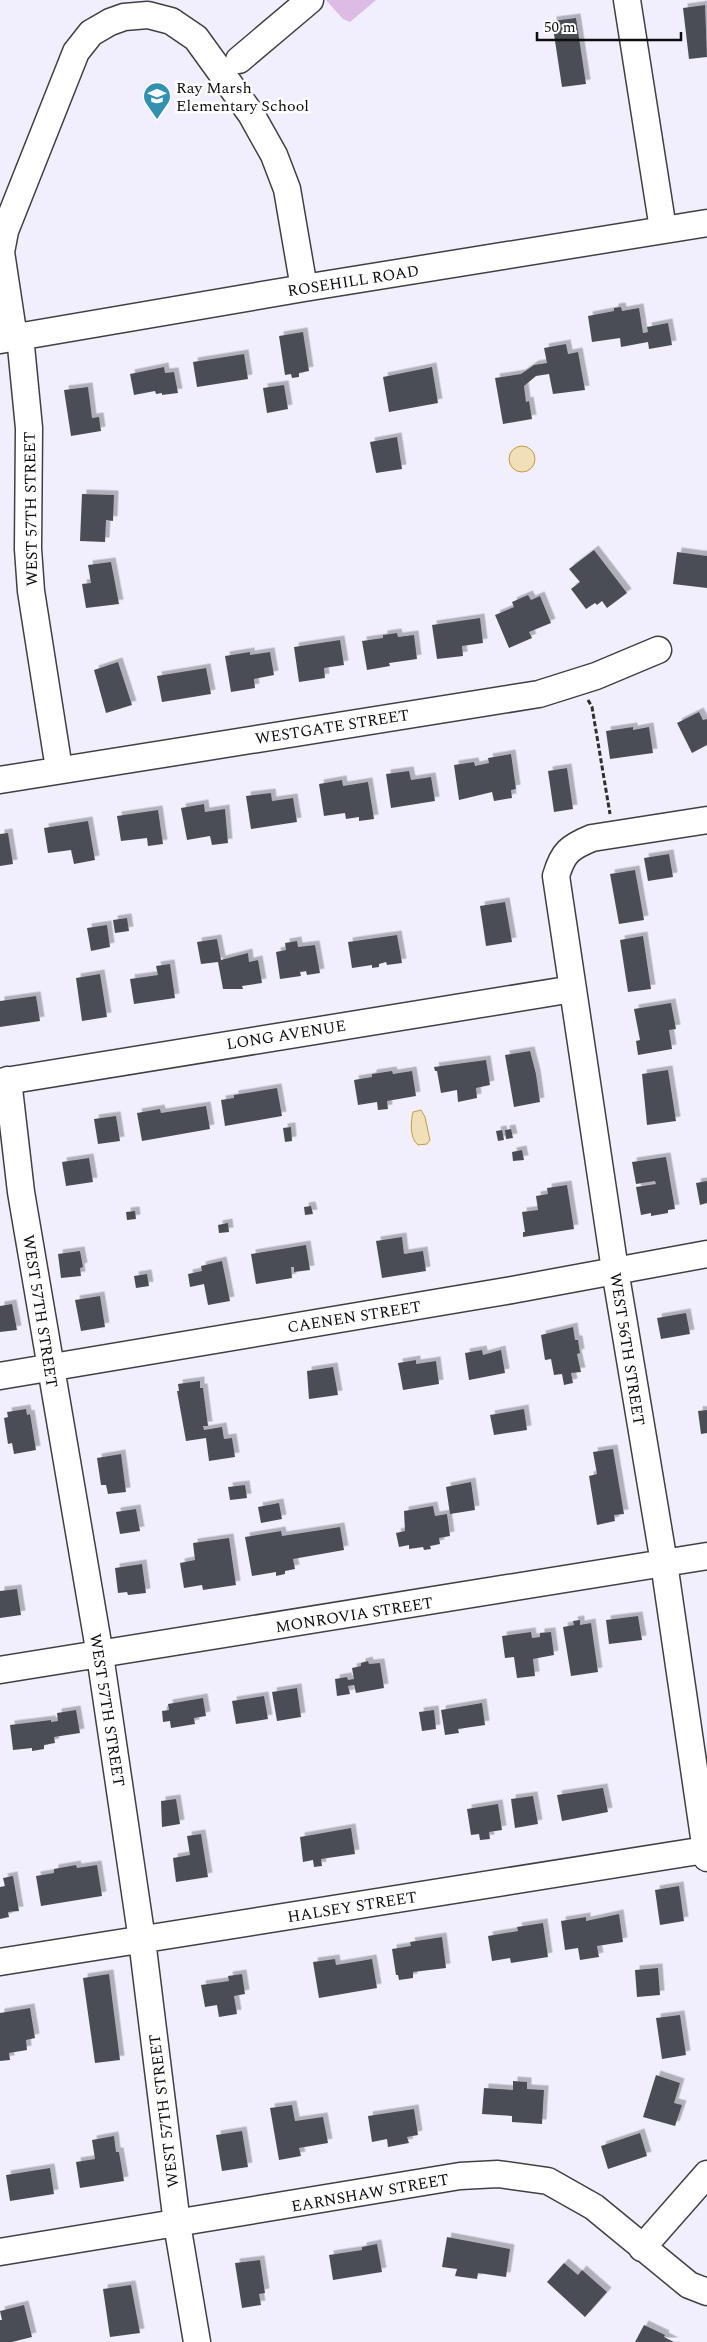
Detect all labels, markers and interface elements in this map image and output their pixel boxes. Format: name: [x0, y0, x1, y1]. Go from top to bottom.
scale bar: [537, 10, 681, 42]
text: 50 m: [544, 16, 576, 39]
place label: Ray Marsh Elementary School: [176, 76, 309, 118]
school or university icon: Ray Marsh Elementary School: [142, 81, 172, 120]
street label: ROSEHILL ROAD: [286, 259, 421, 303]
street label: WEST 57TH STREET: [18, 431, 44, 587]
street label: WESTGATE STREET: [253, 703, 411, 751]
street label: LONG AVENUE: [225, 1014, 348, 1056]
street label: WEST 57TH STREET: [16, 1233, 64, 1390]
street label: WEST 56TH STREET: [603, 1271, 651, 1428]
street label: CAENEN STREET: [286, 1295, 423, 1339]
street label: MONROVIA STREET: [274, 1591, 435, 1639]
street label: WEST 57TH STREET: [83, 1632, 131, 1789]
street label: HALSEY STREET: [286, 1885, 419, 1929]
street label: WEST 57TH STREET: [143, 2032, 185, 2189]
street label: EARNSHAW STREET: [289, 2167, 451, 2219]

